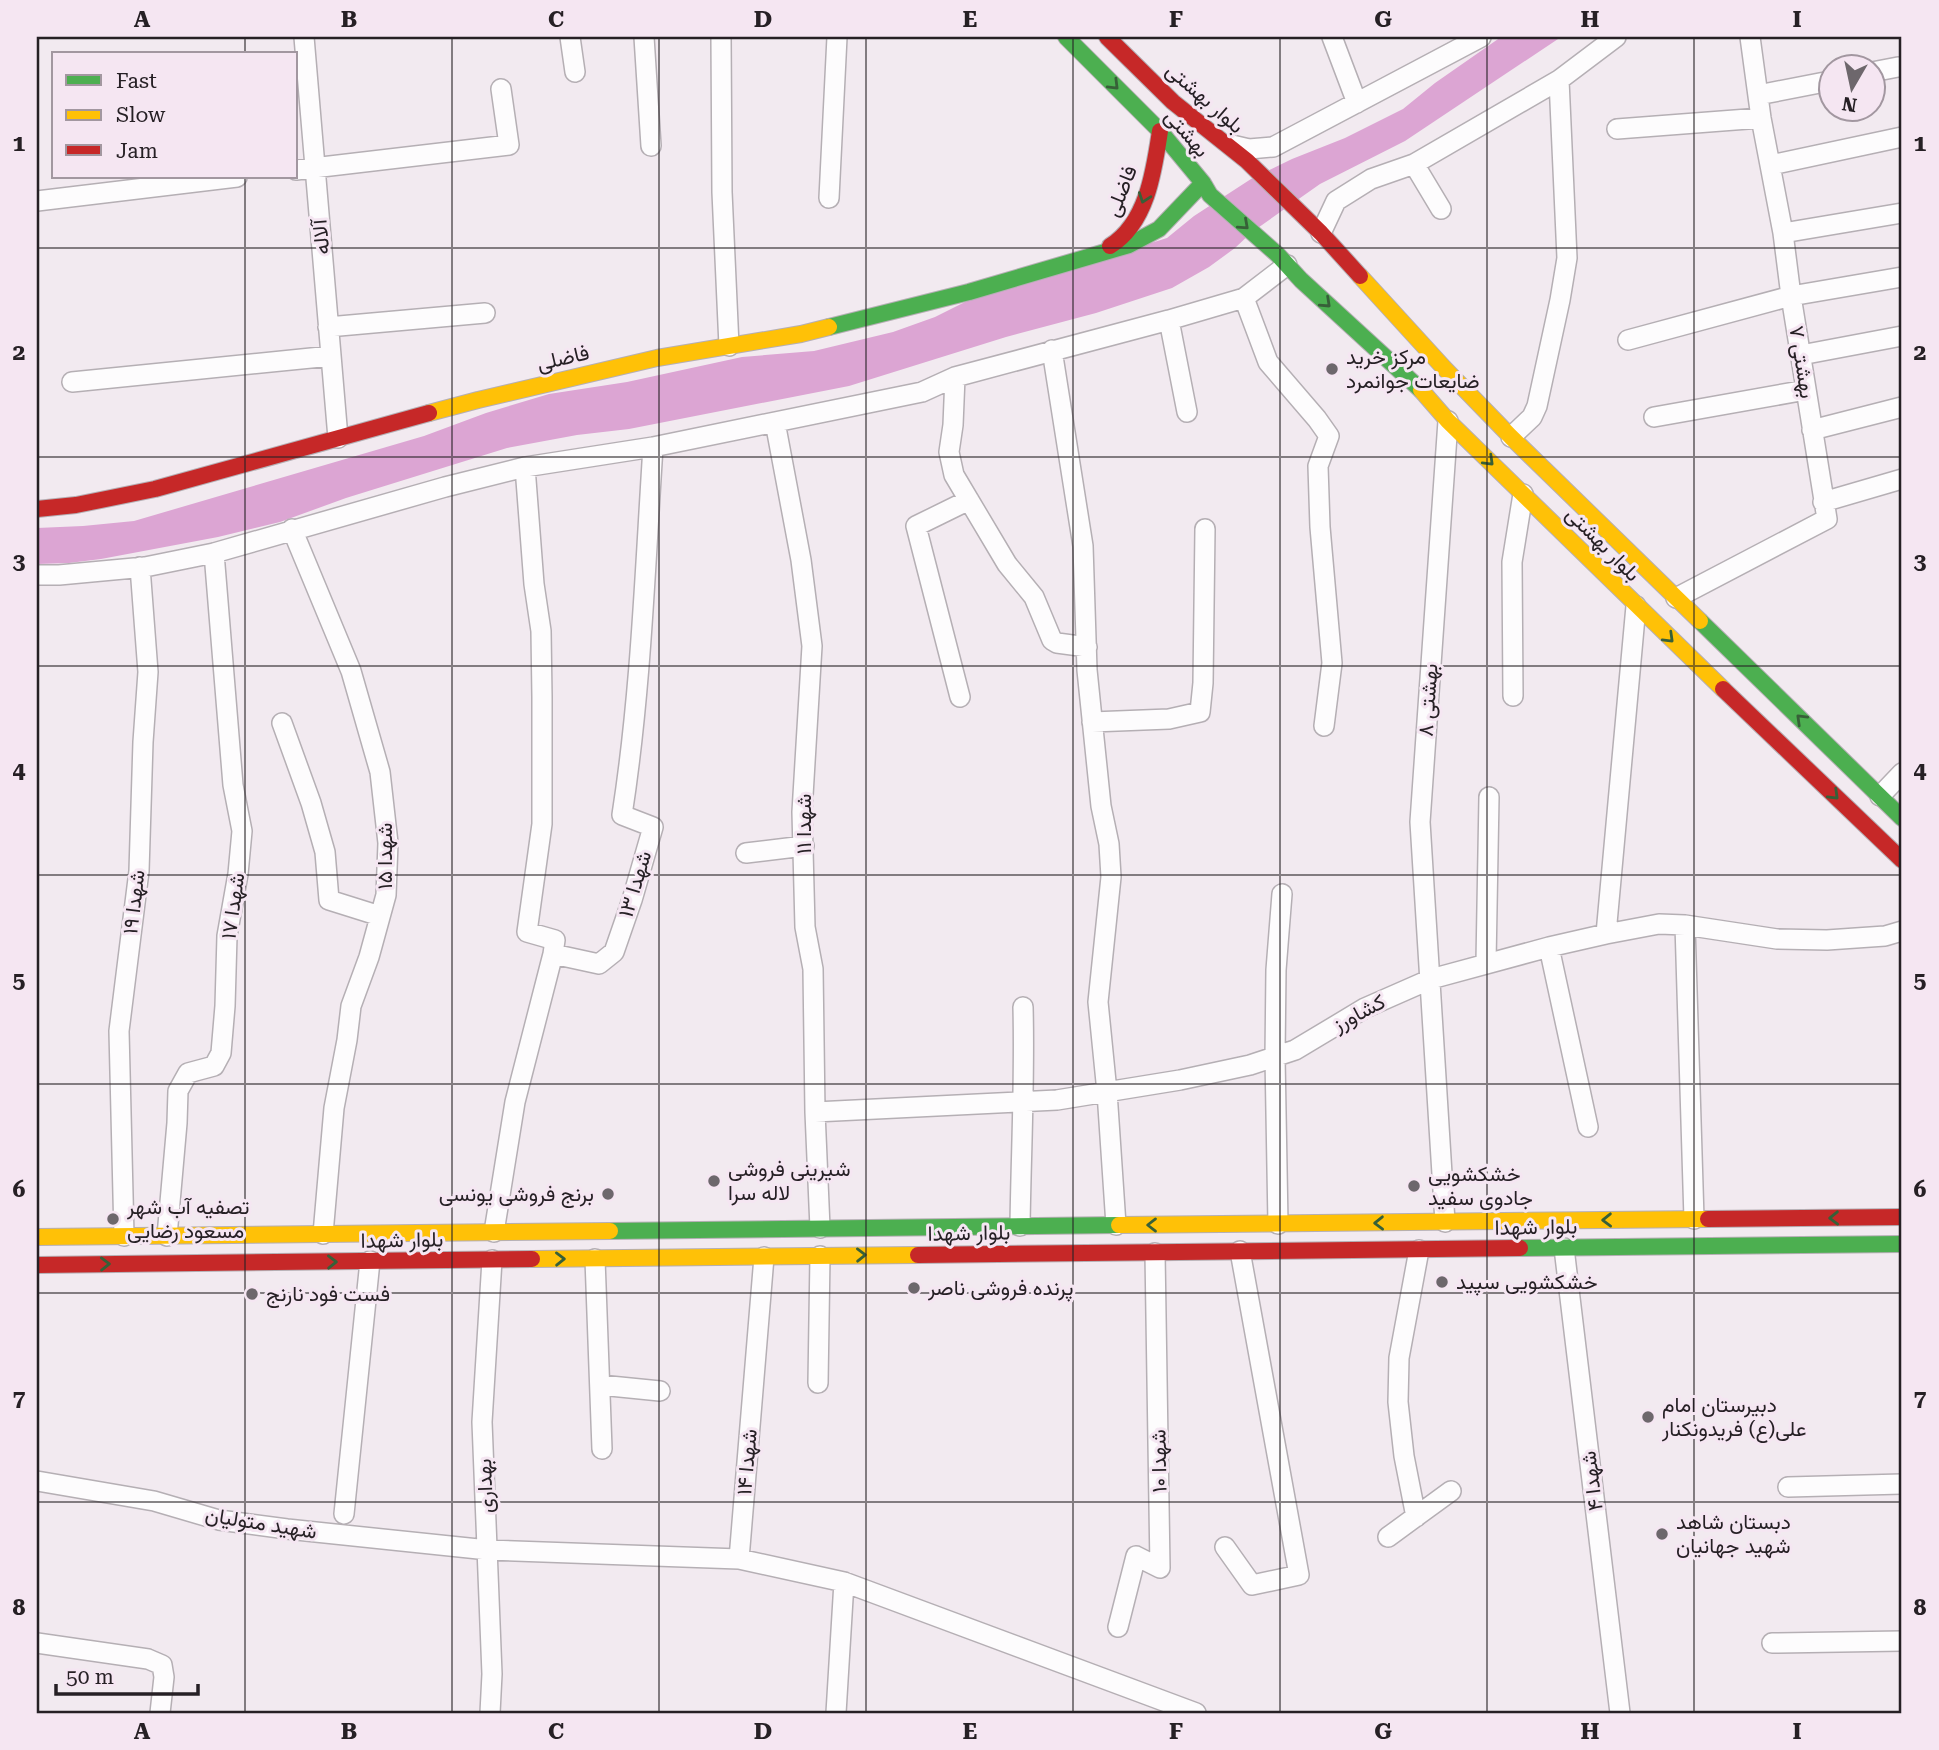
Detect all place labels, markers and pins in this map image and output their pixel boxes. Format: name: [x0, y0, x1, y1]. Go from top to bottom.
place label: مرکز خرید ضایعات جوانمرد: [1346, 345, 1480, 394]
marker: مرکز خرید ضایعات جوانمرد: [1324, 361, 1340, 377]
place label: شیرینی فروشی لاله سرا: [728, 1157, 850, 1206]
place label: خشکشویی جادوی سفید: [1428, 1162, 1533, 1211]
marker: شیرینی فروشی لاله سرا: [706, 1173, 722, 1189]
marker: خشکشویی جادوی سفید: [1406, 1178, 1422, 1194]
place label: برنج فروشی یونسی: [439, 1182, 594, 1208]
marker: برنج فروشی یونسی: [600, 1186, 616, 1202]
place label: تصفیه آب شهر مسعود رضایی: [126, 1195, 249, 1244]
marker: تصفیه آب شهر مسعود رضایی: [105, 1211, 121, 1227]
place label: خشکشویی سپید: [1456, 1270, 1598, 1296]
marker: خشکشویی سپید: [1434, 1274, 1450, 1290]
place label: پرنده فروشی ناصر: [927, 1276, 1074, 1302]
marker: پرنده فروشی ناصر: [906, 1280, 922, 1296]
place label: فست فود نارنج: [266, 1282, 390, 1308]
marker: فست فود نارنج: [244, 1286, 260, 1302]
place label: دبیرستان امام علی(ع) فریدونکنار: [1661, 1393, 1807, 1443]
marker: دبیرستان امام علی(ع) فریدونکنار: [1640, 1409, 1656, 1425]
place label: دبستان شاهد شهید جهانیان: [1676, 1510, 1791, 1559]
marker: دبستان شاهد شهید جهانیان: [1654, 1526, 1670, 1542]

